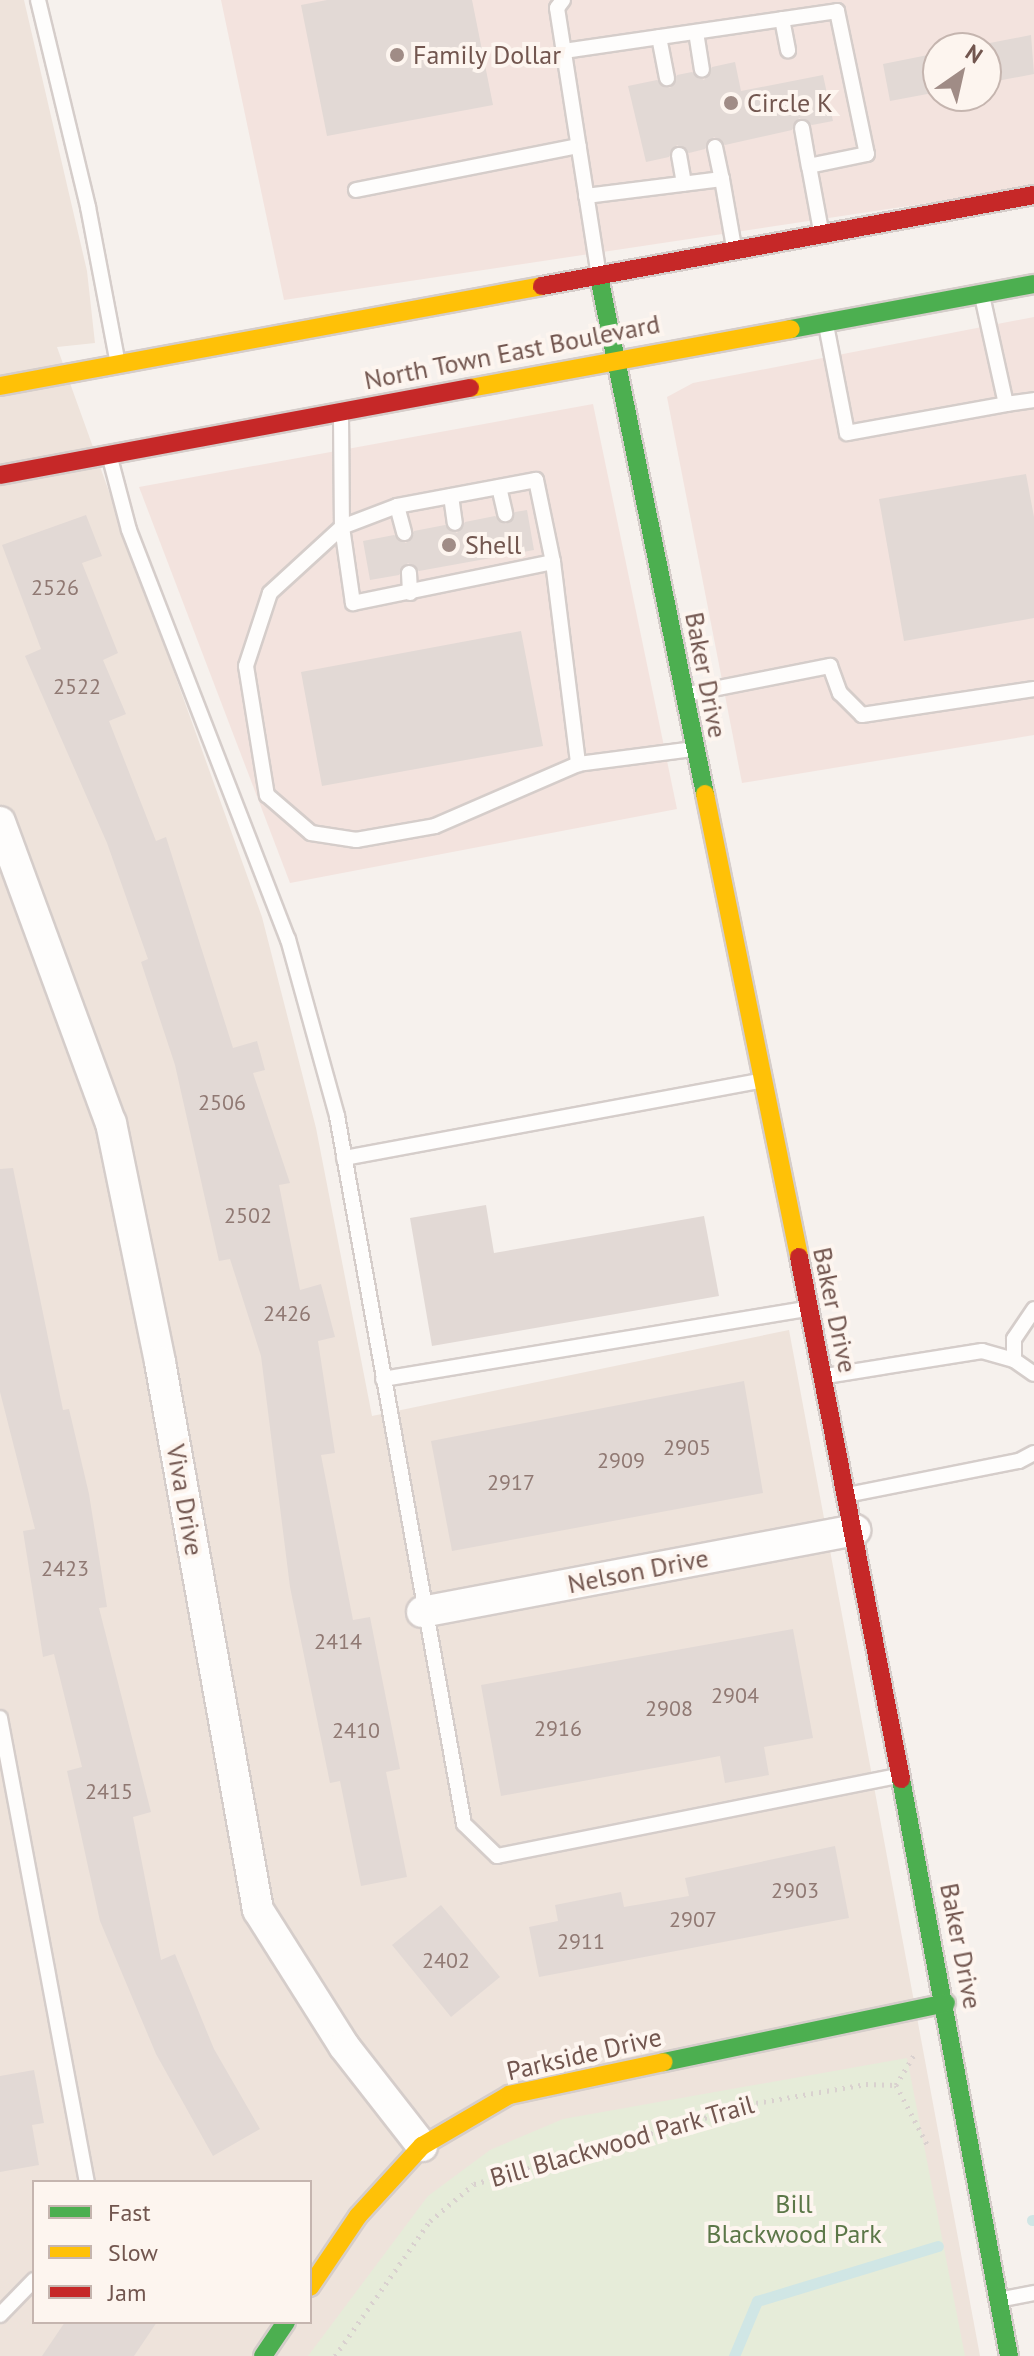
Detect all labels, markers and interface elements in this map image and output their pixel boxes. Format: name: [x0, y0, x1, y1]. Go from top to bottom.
north arrow: [922, 32, 1002, 112]
text: N: [960, 38, 988, 69]
place label: Family Dollar: [413, 39, 562, 71]
marker: Family Dollar: [388, 46, 406, 64]
place label: Circle K: [747, 87, 833, 119]
marker: Circle K: [722, 94, 740, 112]
street label: North Town East Boulevard: [361, 308, 663, 396]
place label: Shell: [465, 529, 521, 561]
marker: Shell: [440, 536, 458, 554]
house number: 2526: [31, 575, 79, 601]
street label: Baker Drive: [679, 609, 733, 741]
house number: 2522: [53, 674, 101, 700]
house number: 2506: [198, 1090, 246, 1116]
house number: 2502: [224, 1203, 272, 1229]
street label: Baker Drive: [806, 1244, 864, 1376]
house number: 2426: [263, 1301, 311, 1327]
house number: 2905: [663, 1435, 711, 1461]
street label: Viva Drive: [160, 1442, 210, 1558]
house number: 2909: [597, 1448, 645, 1474]
house number: 2917: [487, 1470, 535, 1496]
street label: Nelson Drive: [565, 1542, 711, 1600]
house number: 2423: [41, 1556, 89, 1582]
house number: 2414: [314, 1629, 362, 1655]
house number: 2904: [711, 1683, 759, 1709]
house number: 2908: [645, 1696, 693, 1722]
house number: 2916: [534, 1716, 582, 1742]
house number: 2410: [332, 1718, 380, 1744]
house number: 2415: [85, 1779, 133, 1805]
house number: 2903: [771, 1878, 819, 1904]
street label: Baker Drive: [934, 1880, 988, 2012]
house number: 2907: [669, 1907, 717, 1933]
house number: 2911: [557, 1929, 605, 1955]
house number: 2402: [422, 1948, 470, 1974]
street label: Parkside Drive: [503, 2021, 665, 2087]
street label: Bill Blackwood Park Trail: [486, 2088, 758, 2194]
legend: [32, 2180, 312, 2324]
park label: Bill Blackwood Park: [706, 2188, 882, 2250]
text: Fast: [108, 2197, 151, 2228]
text: Slow: [108, 2237, 158, 2268]
text: Jam: [108, 2277, 146, 2308]

